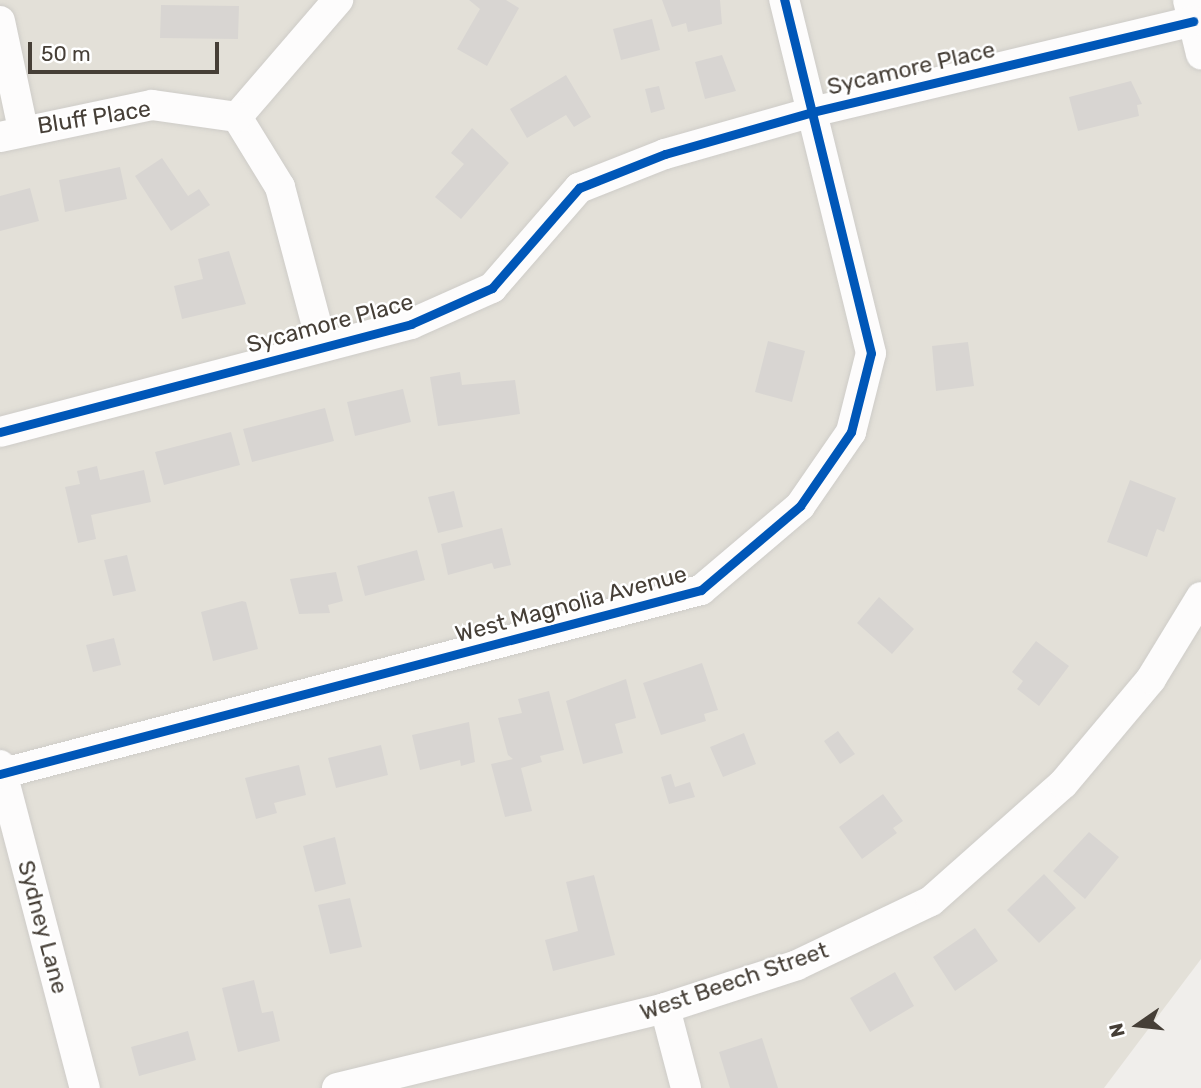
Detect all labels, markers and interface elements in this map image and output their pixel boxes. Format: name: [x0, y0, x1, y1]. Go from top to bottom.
scale bar: [32, 28, 222, 72]
street label: Sycamore Place: [824, 35, 998, 101]
text: 50 m: [41, 41, 91, 66]
street label: Bluff Place: [35, 94, 153, 140]
street label: Sycamore Place: [244, 288, 416, 358]
street label: West Magnolia Avenue: [452, 560, 690, 648]
street label: Sydney Lane: [12, 857, 74, 997]
street label: West Beech Street: [636, 936, 832, 1026]
north arrow: [1103, 990, 1173, 1060]
text: N: [1104, 1021, 1130, 1040]

